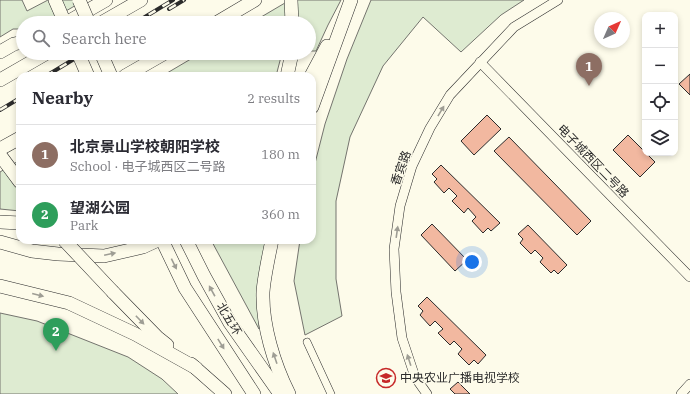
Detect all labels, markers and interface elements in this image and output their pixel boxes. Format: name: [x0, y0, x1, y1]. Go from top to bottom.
north arrow: [594, 12, 630, 48]
map controls: [642, 12, 678, 156]
button: +: [642, 12, 678, 48]
search box: [16, 16, 316, 60]
icon: search: [30, 27, 52, 49]
text: Search here: [62, 29, 147, 48]
button: −: [642, 48, 678, 84]
pin: 1: [576, 53, 602, 86]
button: locate: [642, 84, 678, 120]
text: Nearby: [32, 87, 93, 109]
text: 2 results: [247, 90, 300, 107]
one-way arrow: [437, 105, 444, 117]
button: layers: [642, 120, 678, 156]
street label: 电子城西区二号路: [555, 121, 632, 200]
text: 北京景山学校朝阳学校: [70, 137, 220, 156]
text: 1: [41, 146, 49, 163]
text: 180 m: [261, 146, 300, 163]
street label: 香宾路: [387, 148, 414, 187]
text: School · 电子城西区二号路: [70, 158, 225, 175]
text: 望湖公园: [70, 198, 130, 217]
text: 2: [41, 206, 49, 223]
text: 360 m: [261, 206, 300, 223]
text: Park: [70, 217, 98, 234]
one-way arrow: [394, 226, 400, 238]
one-way arrow: [103, 251, 116, 257]
your location: [462, 252, 482, 272]
one-way arrow: [171, 258, 177, 270]
one-way arrow: [209, 285, 216, 297]
one-way arrow: [32, 292, 44, 298]
street label: 北五环: [214, 299, 245, 338]
one-way arrow: [135, 315, 145, 325]
pin: 2: [43, 318, 69, 351]
one-way arrow: [218, 338, 225, 350]
one-way arrow: [271, 351, 277, 363]
one-way arrow: [406, 354, 412, 366]
school or university icon: 中央农业广播电视学校: [375, 367, 397, 389]
place label: 中央农业广播电视学校: [400, 370, 520, 385]

